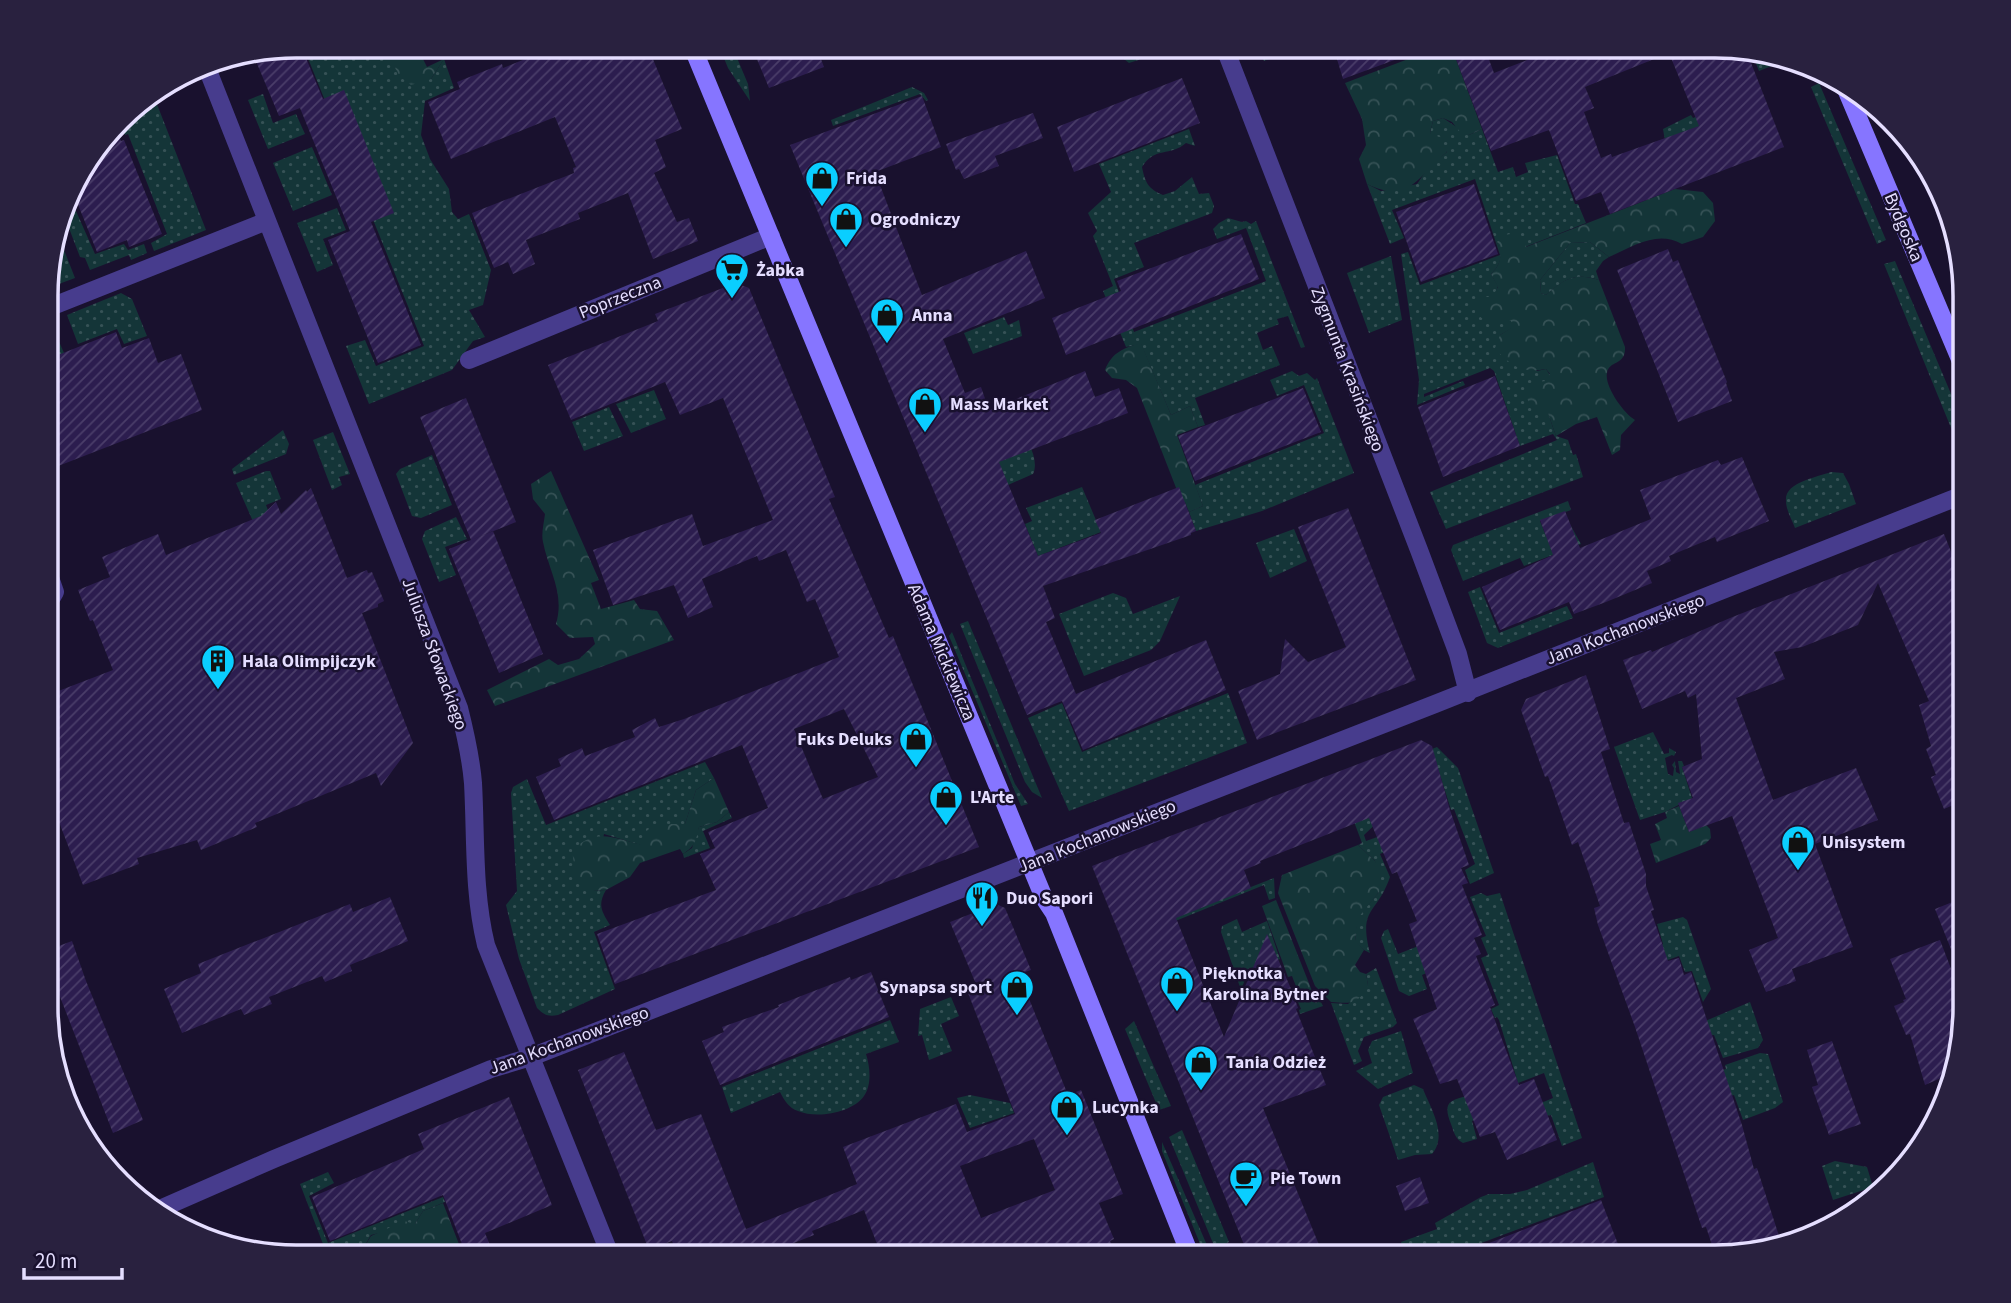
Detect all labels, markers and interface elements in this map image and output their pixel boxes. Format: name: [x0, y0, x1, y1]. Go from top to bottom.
shop icon: Frida: [803, 159, 841, 208]
place label: Frida: [846, 166, 887, 191]
street label: Bydgoska: [1878, 189, 1929, 265]
shop icon: Ogrodniczy: [827, 200, 865, 249]
place label: Ogrodniczy: [870, 207, 961, 232]
supermarket icon: Żabka: [713, 251, 751, 300]
place label: Żabka: [756, 258, 805, 283]
street label: Poprzeczna: [575, 270, 665, 325]
street label: Zygmunta Krasińskiego: [1304, 283, 1391, 455]
shop icon: Anna: [868, 296, 906, 345]
place label: Anna: [911, 303, 952, 328]
shop icon: Mass Market: [906, 385, 944, 434]
place label: Mass Market: [950, 392, 1049, 417]
street label: Juliusza Słowackiego: [395, 575, 474, 734]
street label: Adama Mickiewicza: [901, 580, 982, 724]
street label: Jana Kochanowskiego: [1542, 588, 1708, 671]
building icon: Hala Olimpijczyk: [199, 642, 237, 691]
place label: Hala Olimpijczyk: [242, 649, 376, 674]
shop icon: Fuks Deluks: [897, 720, 935, 769]
place label: Fuks Deluks: [797, 727, 892, 752]
shop icon: L'Arte: [927, 778, 965, 827]
place label: L'Arte: [970, 785, 1014, 810]
street label: Jana Kochanowskiego: [1015, 793, 1180, 880]
shop icon: Unisystem: [1779, 823, 1817, 872]
place label: Unisystem: [1822, 830, 1906, 855]
restaurant icon: Duo Sapori: [963, 879, 1001, 928]
place label: Duo Sapori: [1006, 886, 1093, 911]
place label: Pięknotka Karolina Bytner: [1202, 961, 1327, 1007]
shop icon: Pięknotka Karolina Bytner: [1158, 964, 1196, 1013]
shop icon: Synapsa sport: [998, 968, 1036, 1017]
place label: Synapsa sport: [879, 975, 992, 1000]
street label: Jana Kochanowskiego: [486, 1000, 652, 1081]
shop icon: Tania Odzież: [1182, 1043, 1220, 1092]
place label: Tania Odzież: [1226, 1050, 1326, 1075]
shop icon: Lucynka: [1048, 1088, 1086, 1137]
place label: Lucynka: [1092, 1095, 1159, 1120]
cafe icon: Pie Town: [1227, 1159, 1265, 1208]
place label: Pie Town: [1270, 1166, 1341, 1191]
scale bar: [24, 1236, 122, 1280]
text: 20 m: [35, 1246, 77, 1276]

